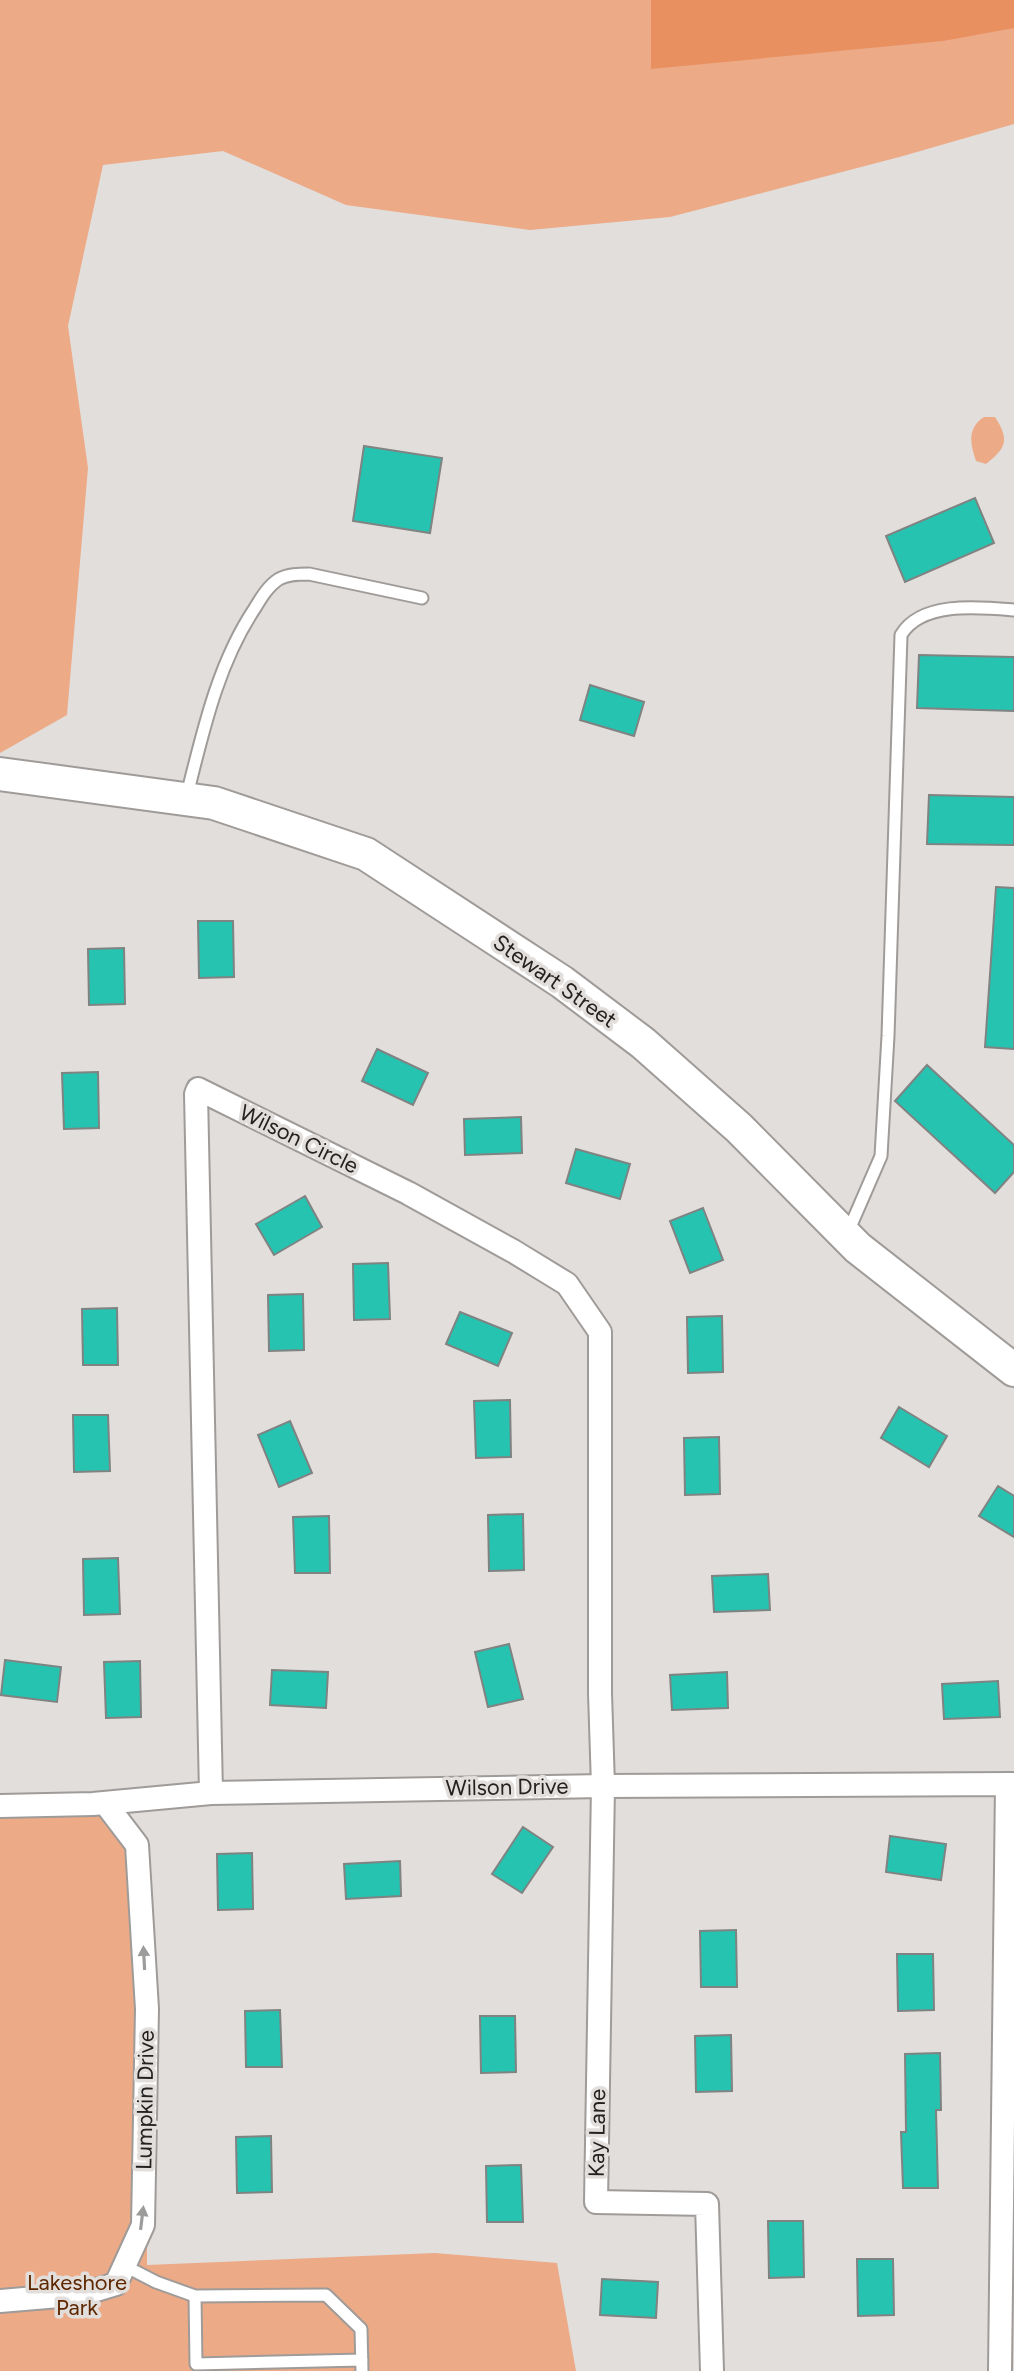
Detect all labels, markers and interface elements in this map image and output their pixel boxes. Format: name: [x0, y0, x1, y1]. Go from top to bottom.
street label: Stewart Street: [488, 929, 622, 1033]
street label: Wilson Circle: [235, 1099, 363, 1179]
street label: Wilson Drive: [445, 1772, 569, 1802]
one-way arrow: [137, 1945, 150, 1970]
street label: Lumpkin Drive: [130, 2030, 160, 2170]
street label: Kay Lane: [583, 2089, 611, 2177]
one-way arrow: [136, 2205, 149, 2230]
park label: Lakeshore Park: [27, 2269, 127, 2321]

